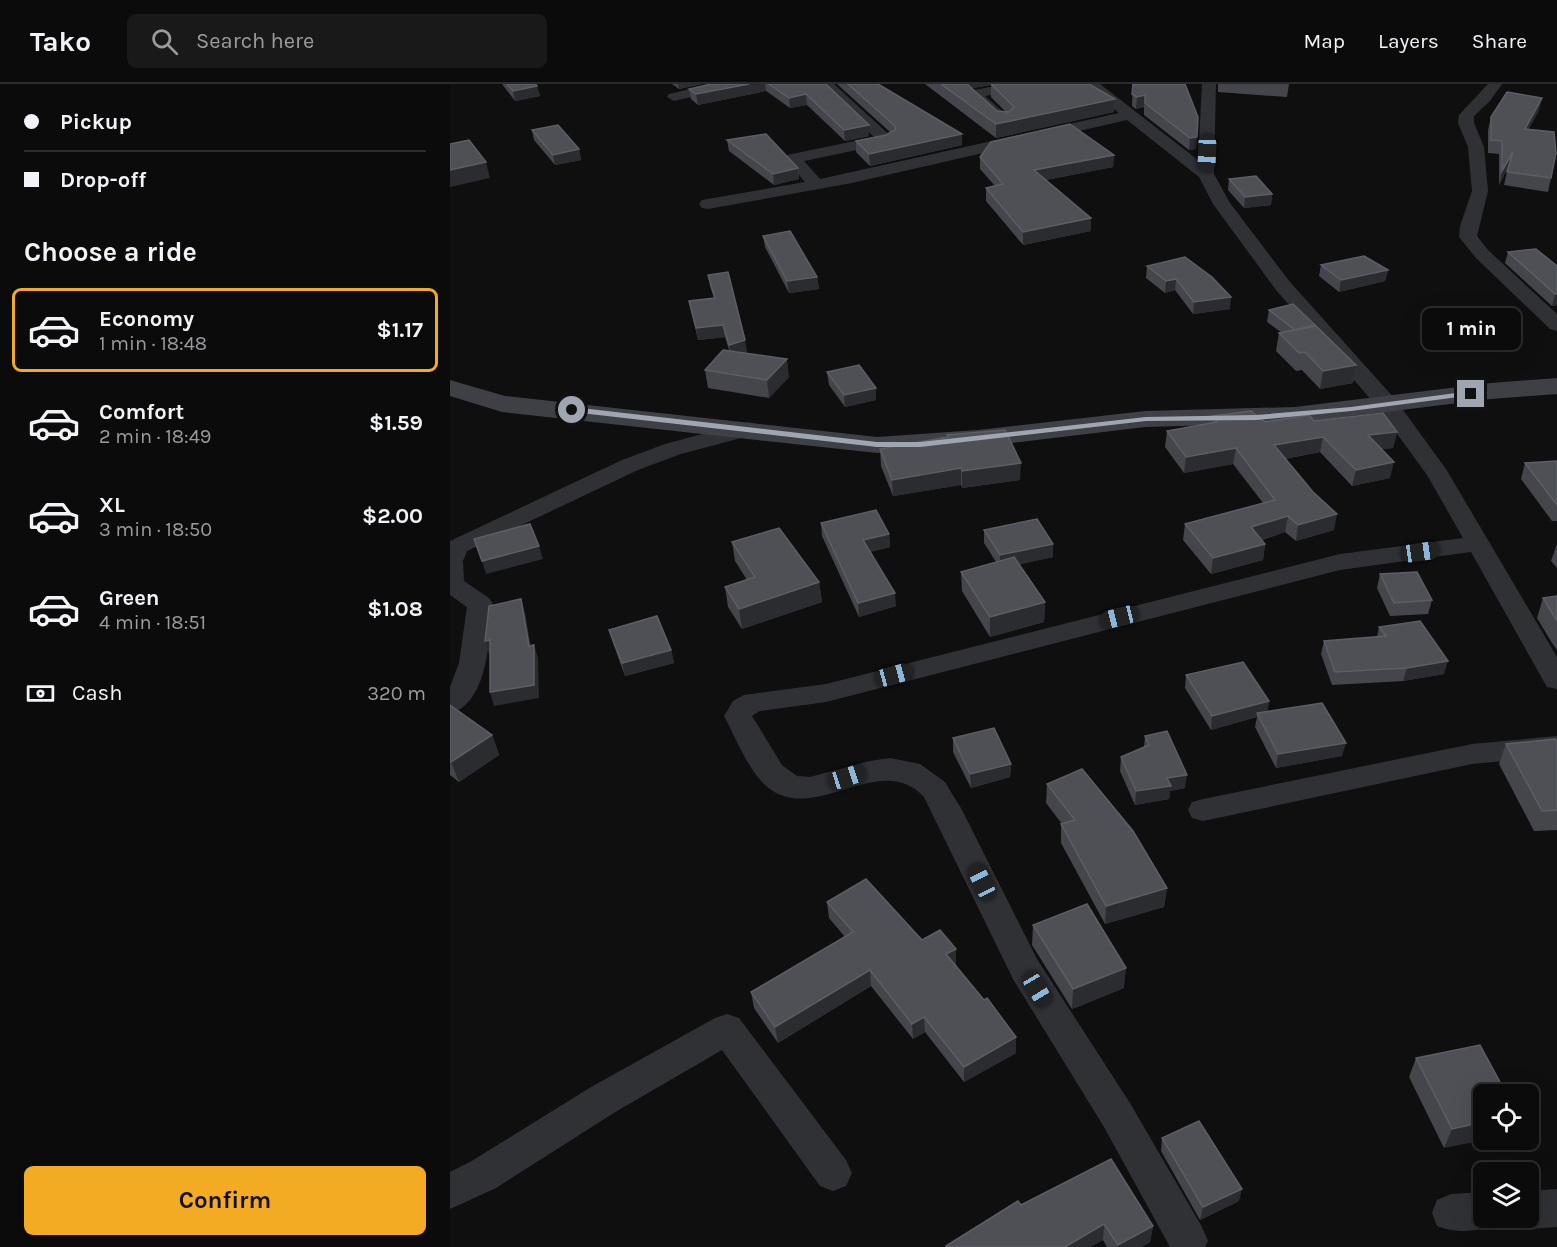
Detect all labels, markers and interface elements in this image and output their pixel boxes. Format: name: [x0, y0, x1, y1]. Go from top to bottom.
search box: [127, 14, 547, 68]
text: Tako: [30, 25, 91, 58]
icon: search: [148, 25, 181, 58]
text: Search here: [196, 28, 314, 54]
text: Map: [1303, 29, 1345, 53]
text: Layers: [1378, 29, 1439, 53]
text: Share: [1472, 29, 1527, 53]
text: Pickup: [60, 109, 132, 135]
car: [1197, 135, 1217, 171]
text: Drop-off: [60, 167, 146, 193]
text: Choose a ride: [24, 236, 197, 268]
icon: car: [27, 303, 81, 357]
text: Economy: [99, 306, 194, 332]
callout: 1 min: [1422, 307, 1520, 349]
text: $1.17: [376, 317, 423, 343]
text: 1 min: [1446, 317, 1497, 340]
text: 1 min · 18:48: [99, 332, 207, 355]
route end: [1457, 380, 1484, 407]
icon: car: [27, 396, 81, 450]
route start: [558, 396, 585, 423]
text: Comfort: [99, 399, 184, 425]
text: $1.59: [369, 410, 423, 436]
text: 2 min · 18:49: [99, 425, 211, 448]
icon: car: [27, 489, 81, 543]
text: XL: [99, 492, 125, 518]
text: $2.00: [362, 503, 423, 529]
text: 3 min · 18:50: [99, 518, 212, 541]
car: [1401, 541, 1439, 563]
icon: car: [27, 582, 81, 636]
text: Green: [99, 585, 160, 611]
text: $1.08: [367, 596, 423, 622]
car: [1099, 604, 1139, 630]
text: 4 min · 18:51: [99, 611, 206, 634]
car: [874, 662, 914, 688]
icon: cash: [24, 677, 57, 710]
text: Cash: [72, 680, 122, 706]
text: 320 m: [367, 682, 426, 705]
car: [827, 763, 867, 791]
car: [966, 862, 998, 902]
car: [1020, 969, 1054, 1009]
map controls: [1473, 1084, 1539, 1228]
button: locate: [1473, 1084, 1539, 1150]
button: layers: [1473, 1162, 1539, 1228]
button: Confirm: [24, 1166, 426, 1235]

